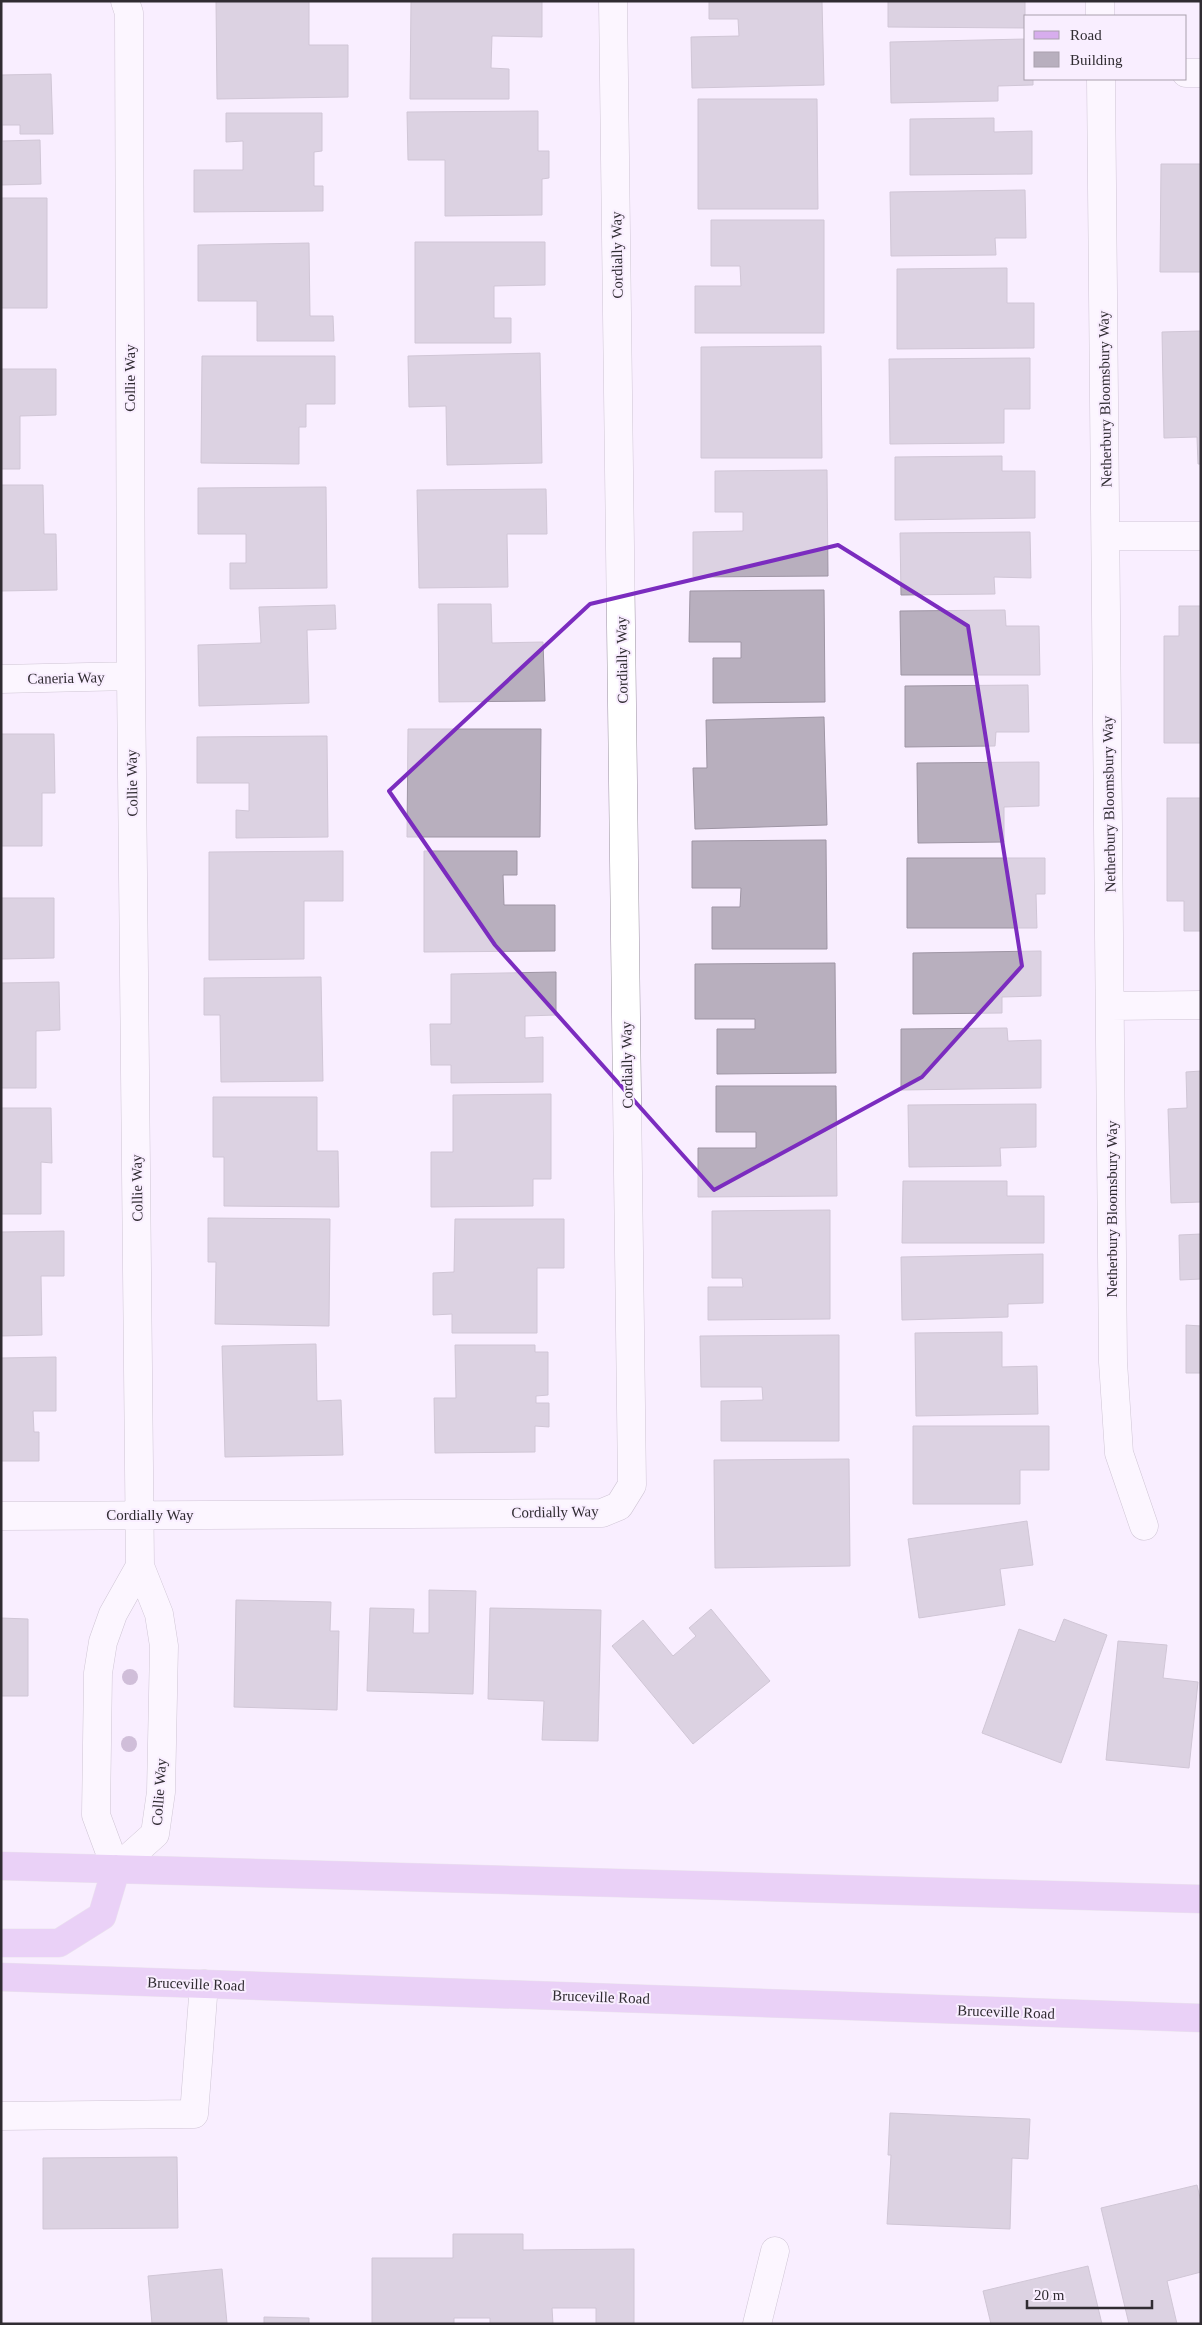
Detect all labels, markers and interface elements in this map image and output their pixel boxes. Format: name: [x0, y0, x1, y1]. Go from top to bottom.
legend: [1024, 15, 1187, 80]
text: Road: [1070, 27, 1102, 43]
text: Building: [1070, 52, 1123, 68]
street label: Cordially Way: [608, 211, 626, 299]
street label: Netherbury Bloomsbury Way: [1095, 310, 1115, 488]
street label: Collie Way: [122, 344, 138, 412]
street label: Cordially Way: [613, 616, 631, 704]
street label: Caneria Way: [27, 669, 105, 687]
street label: Netherbury Bloomsbury Way: [1099, 715, 1119, 893]
street label: Collie Way: [123, 749, 141, 817]
street label: Cordially Way: [618, 1021, 636, 1109]
street label: Netherbury Bloomsbury Way: [1104, 1120, 1120, 1297]
street label: Collie Way: [128, 1154, 146, 1222]
street label: Cordially Way: [511, 1503, 599, 1521]
street label: Cordially Way: [106, 1507, 194, 1523]
street label: Collie Way: [149, 1757, 169, 1826]
street label: Bruceville Road: [147, 1974, 246, 1994]
street label: Bruceville Road: [552, 1987, 651, 2007]
street label: Bruceville Road: [957, 2002, 1056, 2022]
scale bar: [1027, 2278, 1152, 2310]
text: 20 m: [1034, 2287, 1065, 2303]

